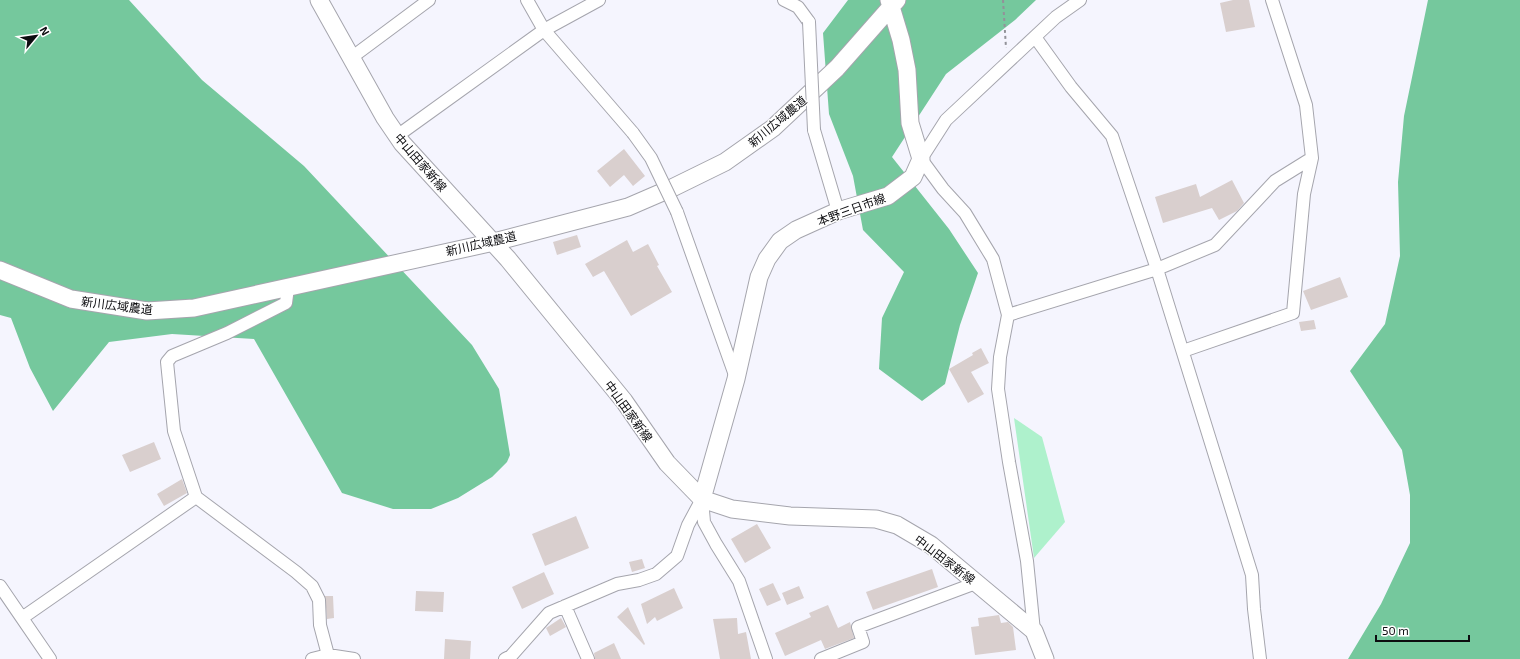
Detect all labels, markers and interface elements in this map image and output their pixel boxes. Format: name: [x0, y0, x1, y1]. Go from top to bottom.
north arrow: [16, 16, 56, 56]
text: N: [38, 24, 53, 38]
street label: 新川広域農道: [745, 92, 809, 150]
street label: 中山田家新線: [392, 130, 450, 194]
street label: 本野三日市線: [815, 190, 887, 228]
street label: 新川広域農道: [444, 228, 518, 258]
street label: 新川広域農道: [80, 294, 154, 316]
street label: 中山田家新線: [602, 378, 656, 444]
street label: 中山田家新線: [912, 532, 978, 586]
scale bar: [1376, 617, 1469, 643]
text: 50 m: [1382, 623, 1409, 637]

